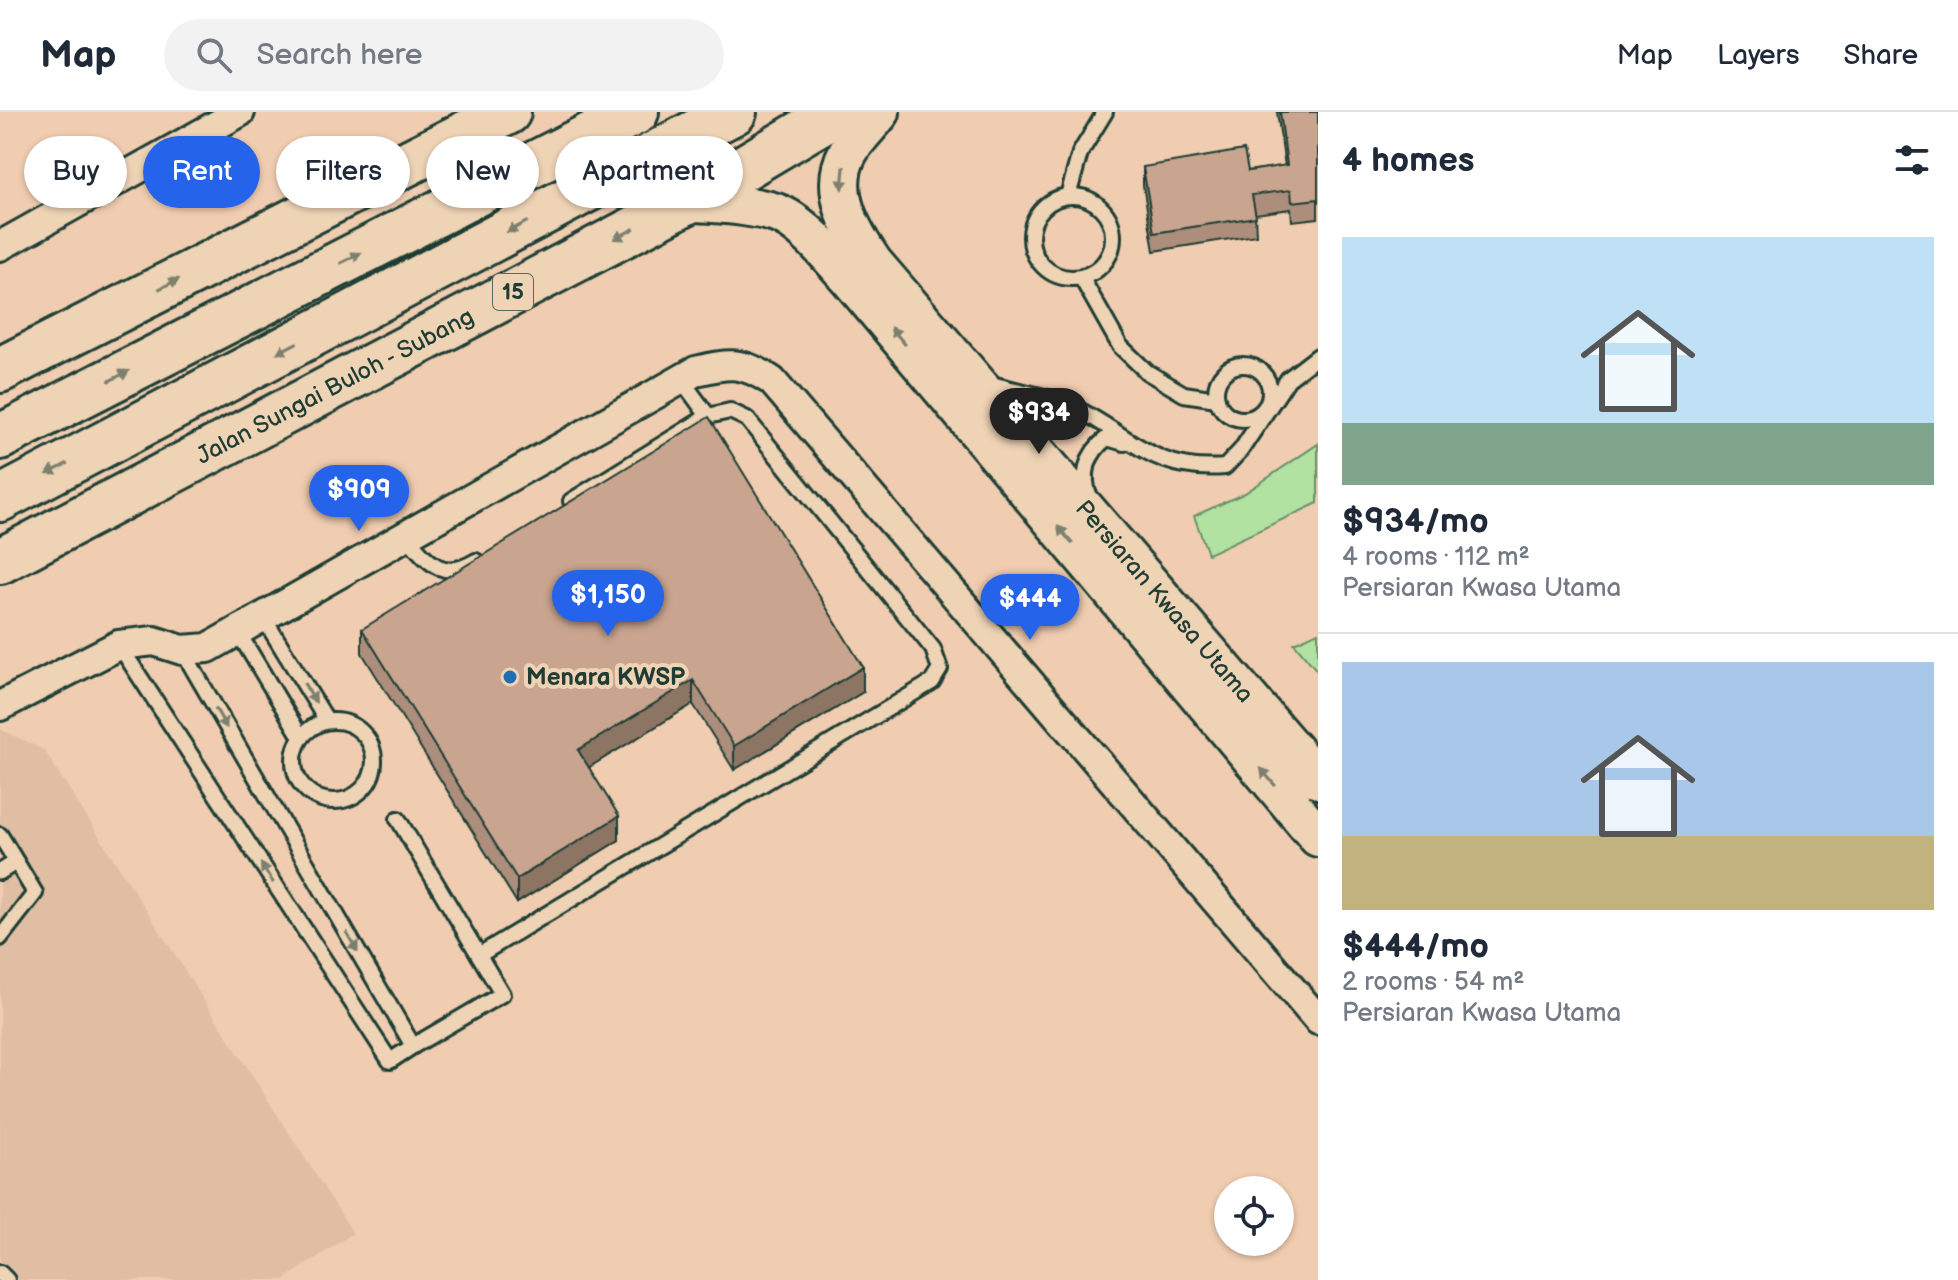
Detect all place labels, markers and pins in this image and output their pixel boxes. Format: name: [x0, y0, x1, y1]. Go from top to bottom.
pin: $934: [992, 388, 1086, 456]
pin: $909: [312, 465, 406, 533]
pin: $1,150: [543, 570, 673, 638]
pin: $444: [983, 574, 1077, 642]
place label: Menara KWSP: [526, 663, 685, 692]
marker: Menara KWSP: [501, 668, 519, 686]

